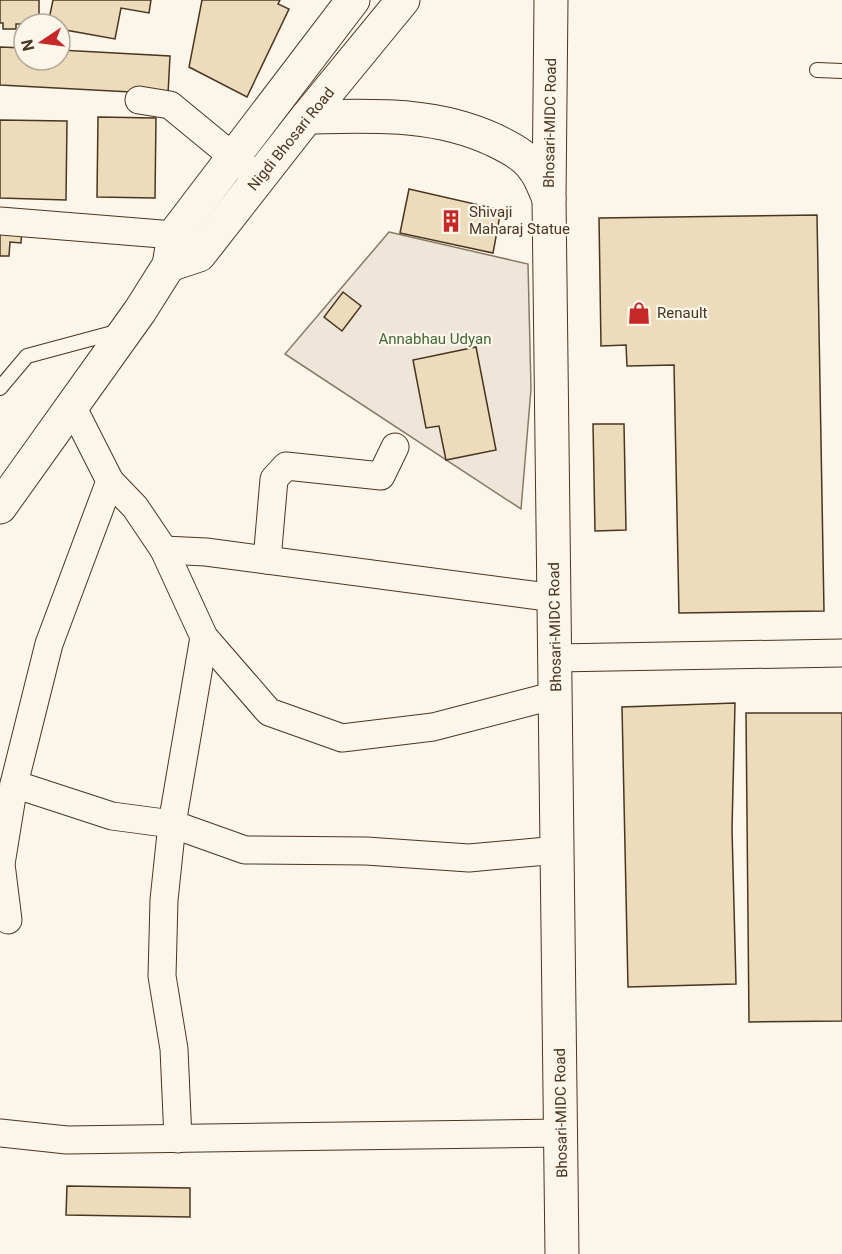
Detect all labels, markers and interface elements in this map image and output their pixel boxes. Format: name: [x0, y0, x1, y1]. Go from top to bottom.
north arrow: [12, 12, 72, 72]
text: N: [17, 38, 38, 53]
street label: Bhosari-MIDC Road: [540, 58, 560, 188]
street label: Nigdi Bhosari Road: [244, 84, 338, 194]
place label: Shivaji Maharaj Statue: [469, 203, 570, 238]
building icon: Shivaji Maharaj Statue: [438, 208, 464, 234]
shop icon: Renault: [626, 300, 652, 326]
place label: Renault: [657, 304, 708, 322]
park label: Annabhau Udyan: [379, 330, 491, 348]
street label: Bhosari-MIDC Road: [545, 562, 565, 692]
street label: Bhosari-MIDC Road: [551, 1048, 571, 1178]

